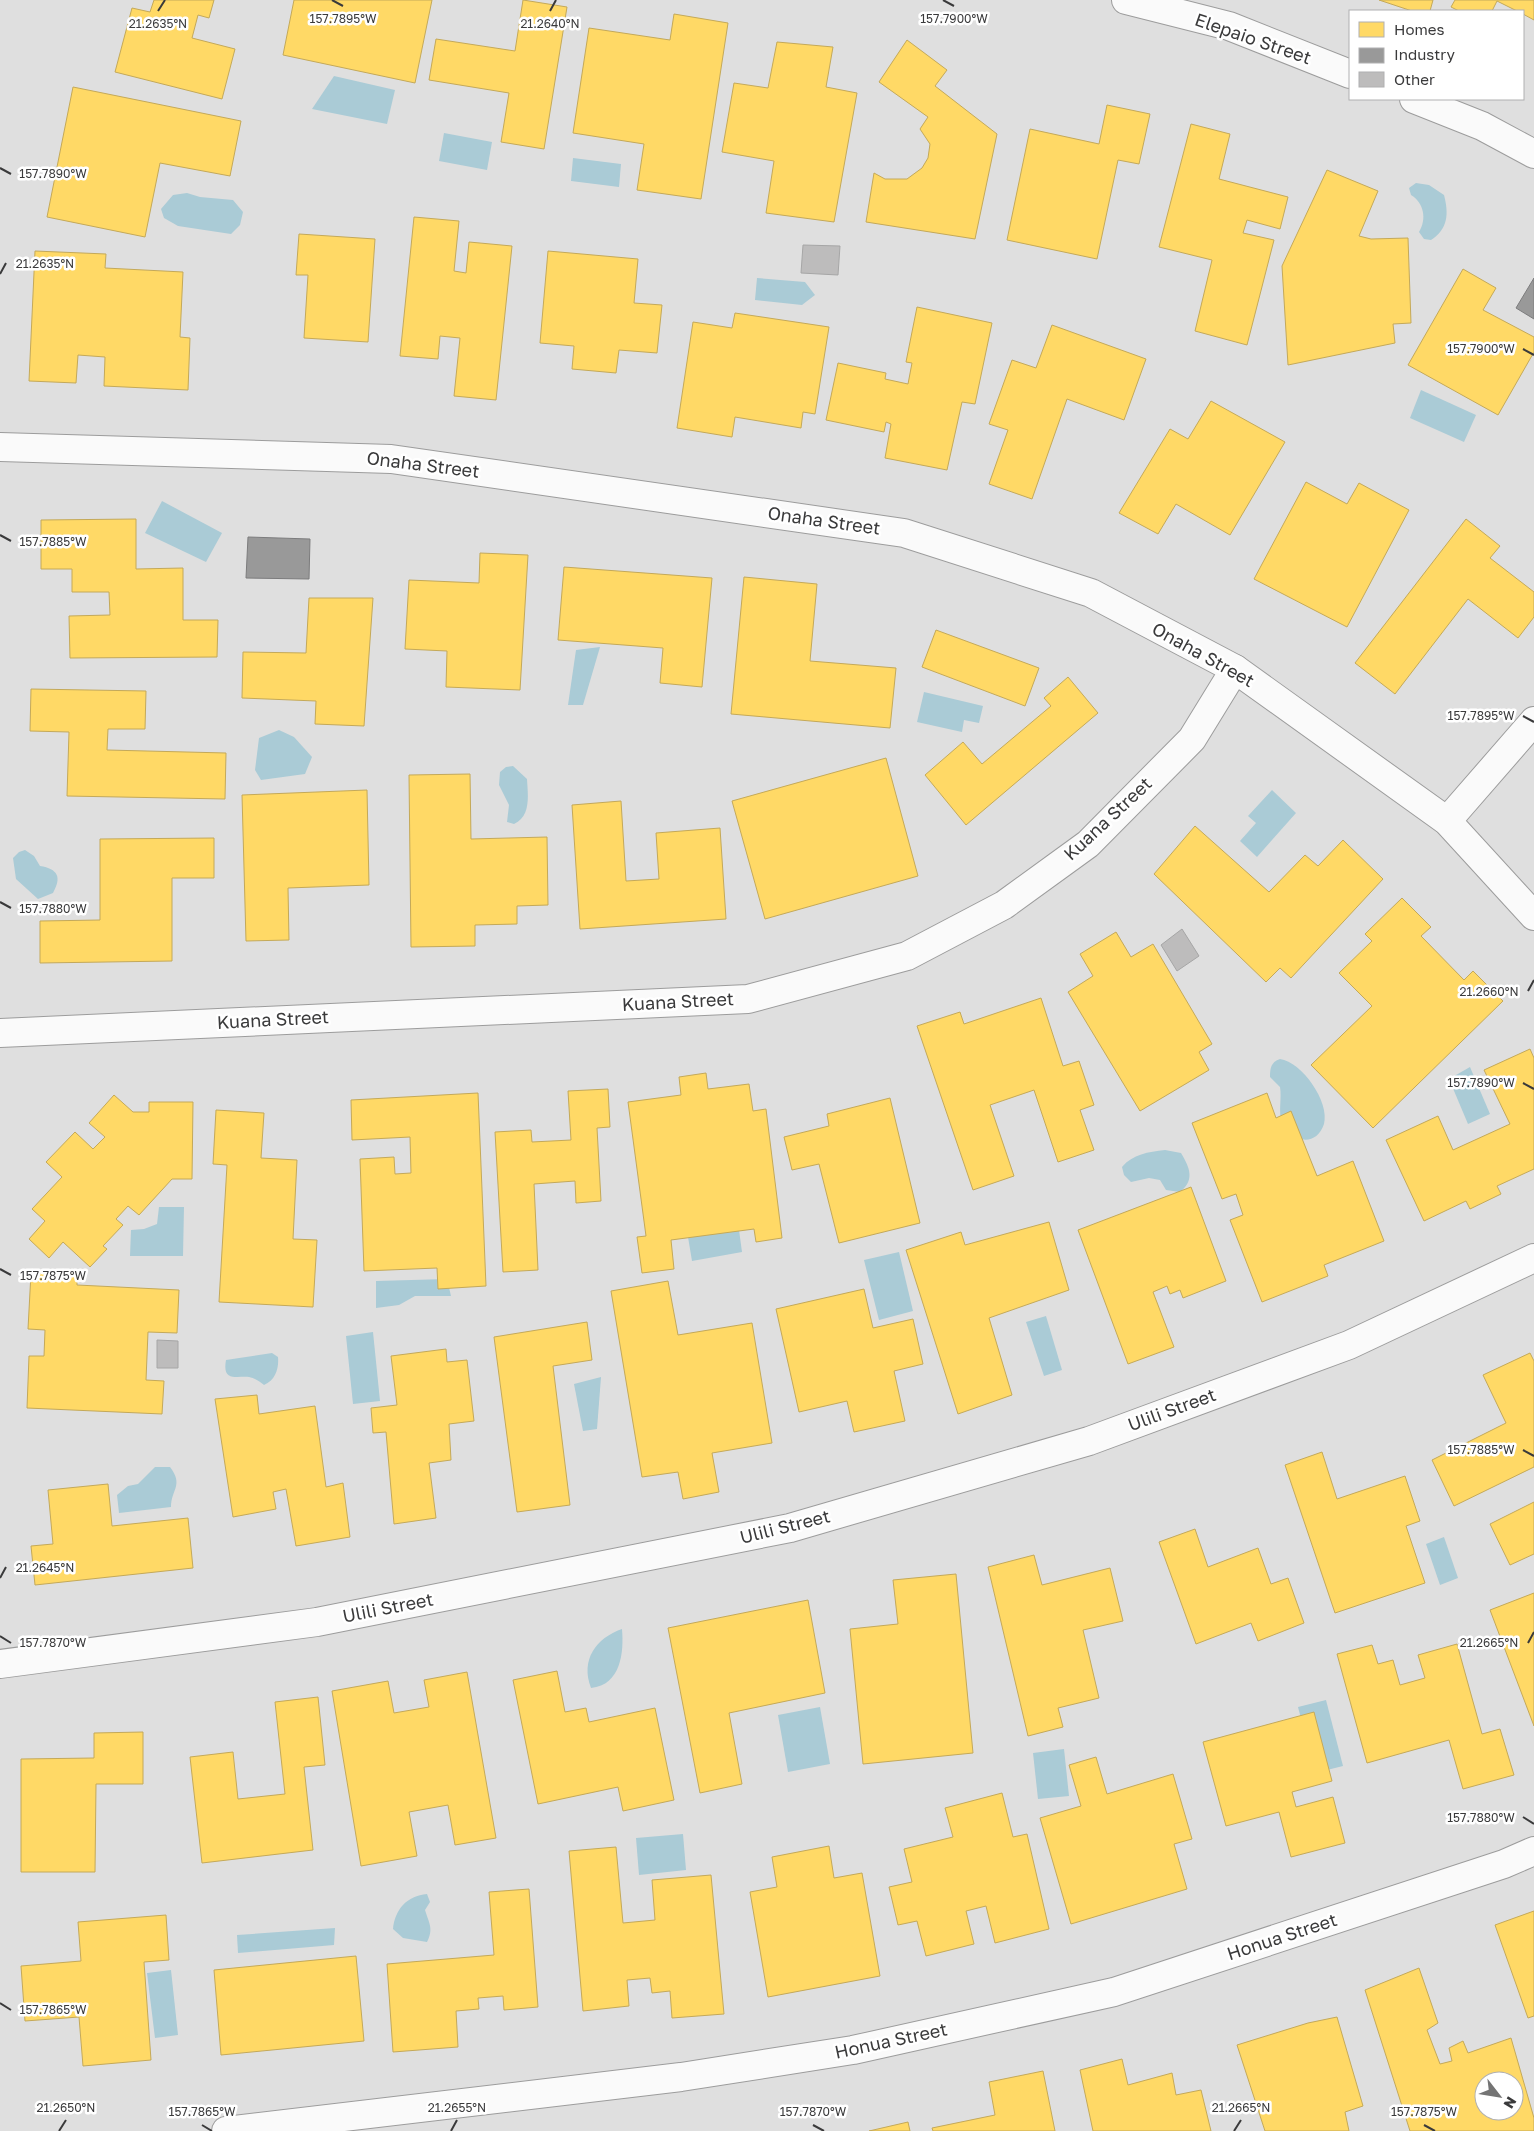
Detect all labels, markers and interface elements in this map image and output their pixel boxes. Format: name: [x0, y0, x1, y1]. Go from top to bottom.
street label: Elepaio Street: [1192, 8, 1314, 68]
legend: [1349, 10, 1524, 100]
text: 157.7895°W: [310, 11, 377, 26]
text: 157.7900°W: [920, 11, 988, 26]
text: 21.2635°N: [129, 16, 187, 31]
text: 21.2640°N: [520, 16, 580, 31]
text: Homes: [1394, 20, 1444, 38]
text: Industry: [1394, 45, 1455, 63]
text: Other: [1394, 70, 1435, 88]
text: 157.7890°W: [19, 166, 87, 181]
text: 21.2635°N: [16, 256, 74, 271]
text: 157.7900°W: [1447, 341, 1515, 356]
street label: Onaha Street: [365, 446, 481, 482]
street label: Onaha Street: [766, 501, 882, 539]
text: 157.7885°W: [20, 534, 87, 549]
street label: Onaha Street: [1148, 617, 1258, 691]
text: 157.7895°W: [1448, 708, 1515, 723]
street label: Kuana Street: [1059, 772, 1156, 865]
text: 157.7880°W: [19, 901, 87, 916]
text: 21.2660°N: [1459, 984, 1519, 999]
street label: Kuana Street: [621, 987, 735, 1015]
street label: Kuana Street: [216, 1005, 330, 1033]
text: 157.7890°W: [1447, 1075, 1515, 1090]
text: 157.7875°W: [20, 1268, 86, 1283]
street label: Ulili Street: [1125, 1383, 1219, 1435]
text: 157.7885°W: [1448, 1442, 1515, 1457]
street label: Ulili Street: [737, 1504, 832, 1548]
text: 21.2645°N: [16, 1560, 74, 1575]
street label: Ulili Street: [341, 1587, 435, 1627]
text: 157.7870°W: [20, 1635, 87, 1650]
text: 21.2665°N: [1460, 1635, 1518, 1650]
text: 157.7880°W: [1447, 1810, 1515, 1825]
street label: Honua Street: [1224, 1908, 1339, 1964]
text: 157.7865°W: [20, 2002, 87, 2017]
street label: Honua Street: [833, 2017, 949, 2063]
north arrow: [1474, 2071, 1524, 2121]
text: N: [1501, 2094, 1521, 2112]
text: 21.2650°N: [37, 2100, 95, 2115]
text: 21.2655°N: [428, 2100, 486, 2115]
text: 21.2665°N: [1212, 2100, 1270, 2115]
text: 157.7865°W: [169, 2104, 236, 2119]
text: 157.7870°W: [780, 2104, 847, 2119]
text: 157.7875°W: [1391, 2104, 1457, 2119]

